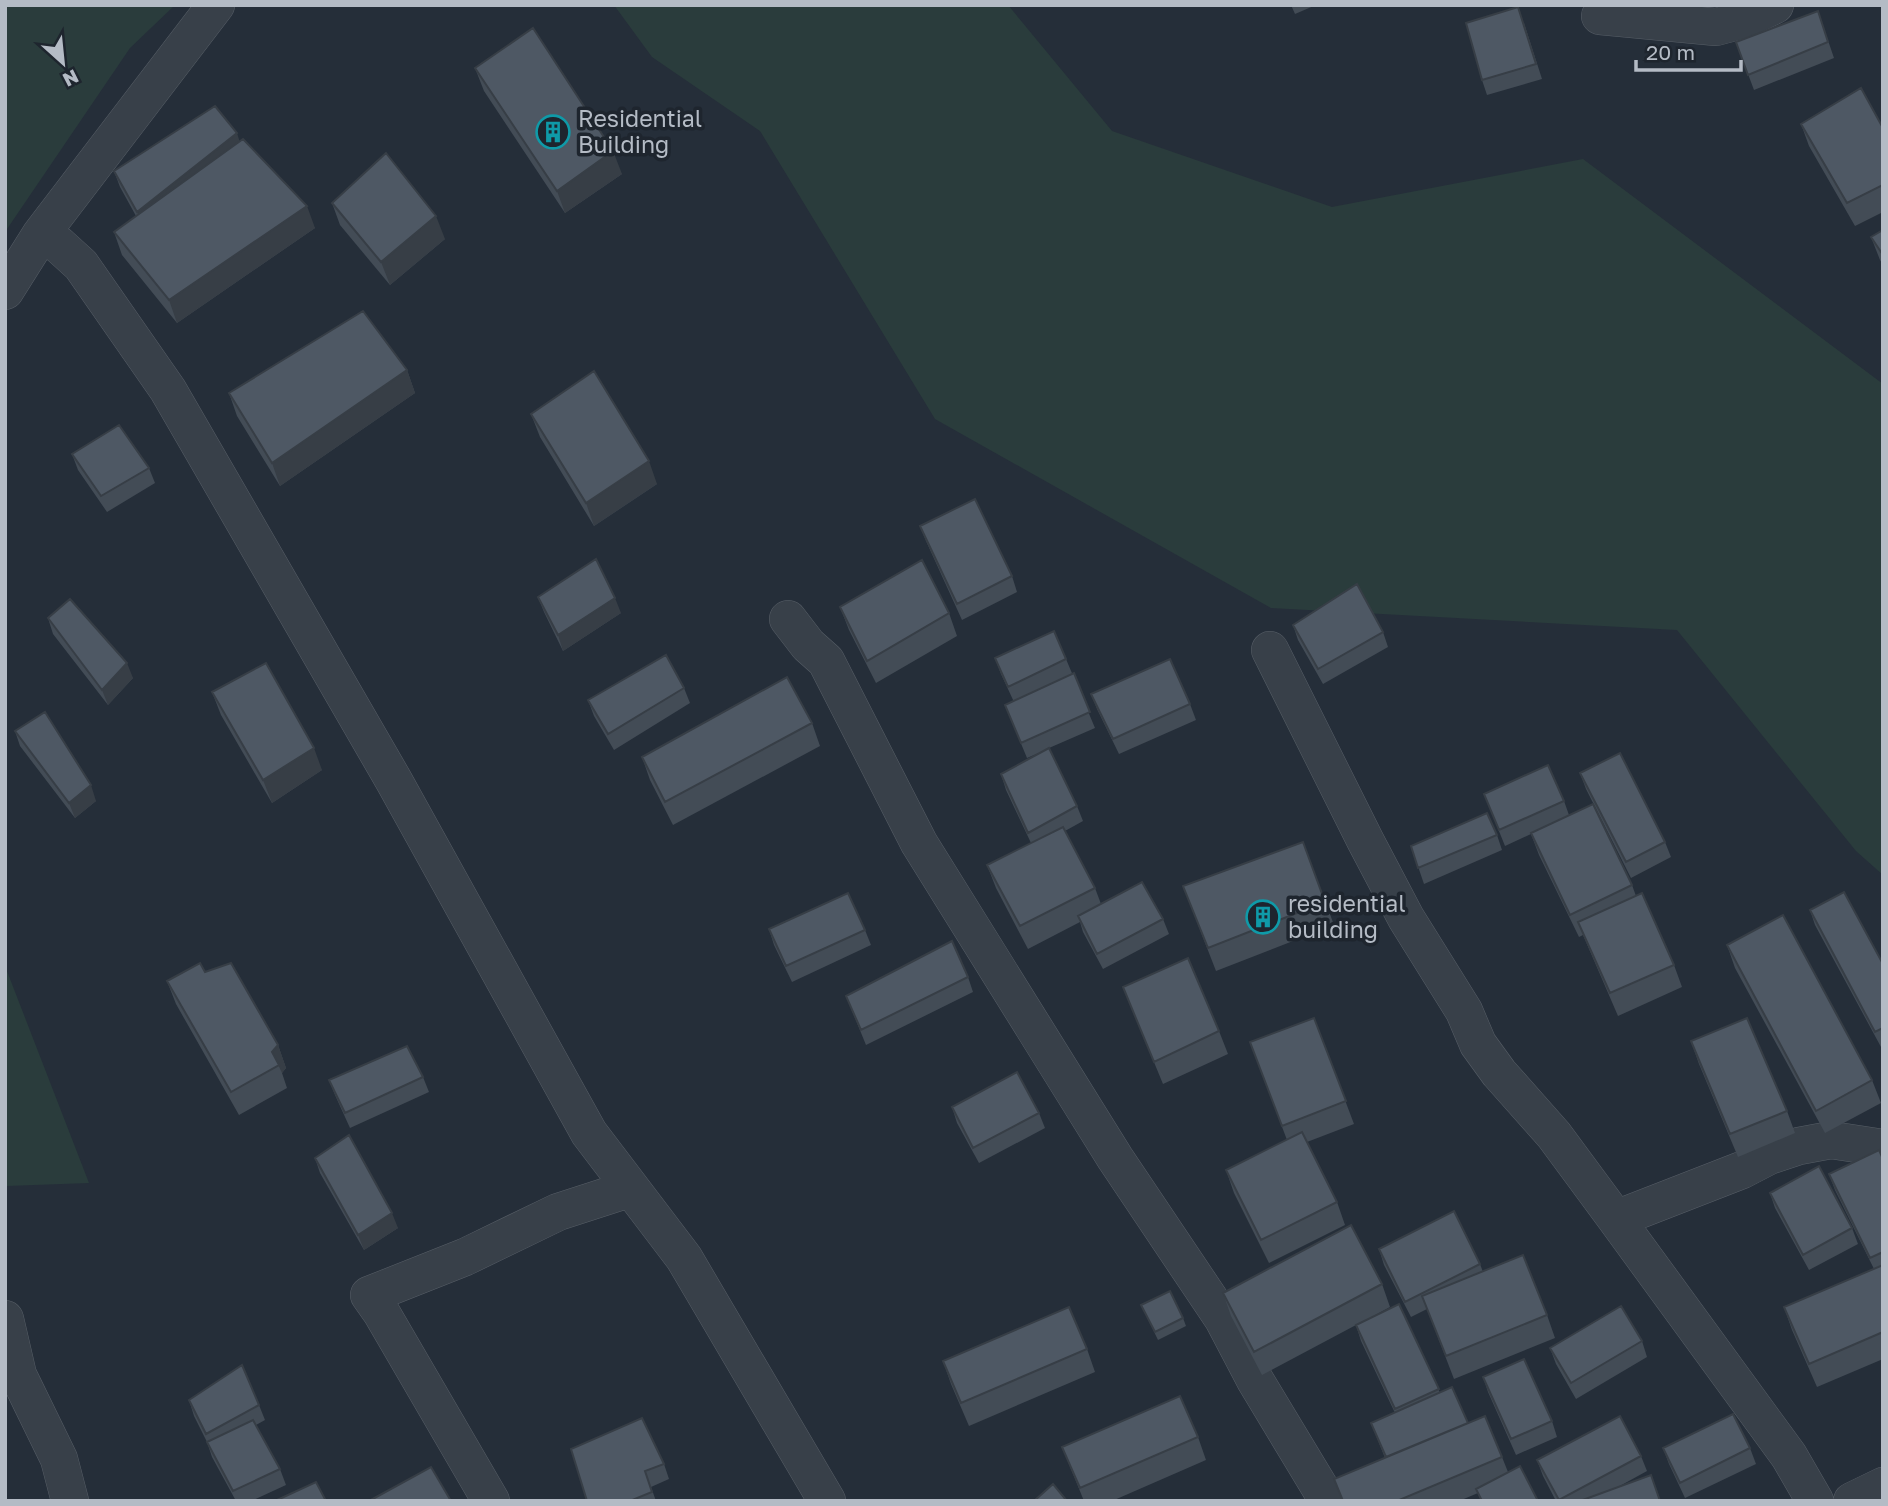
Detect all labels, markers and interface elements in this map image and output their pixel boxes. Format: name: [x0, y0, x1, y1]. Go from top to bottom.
north arrow: [28, 28, 98, 98]
scale bar: [1636, 28, 1741, 72]
text: 20 m: [1646, 39, 1695, 65]
text: N: [59, 65, 83, 92]
place label: Residential Building: [578, 104, 702, 158]
building icon: Residential Building: [534, 113, 572, 151]
place label: residential building: [1288, 889, 1406, 943]
building icon: residential building: [1244, 898, 1282, 936]

